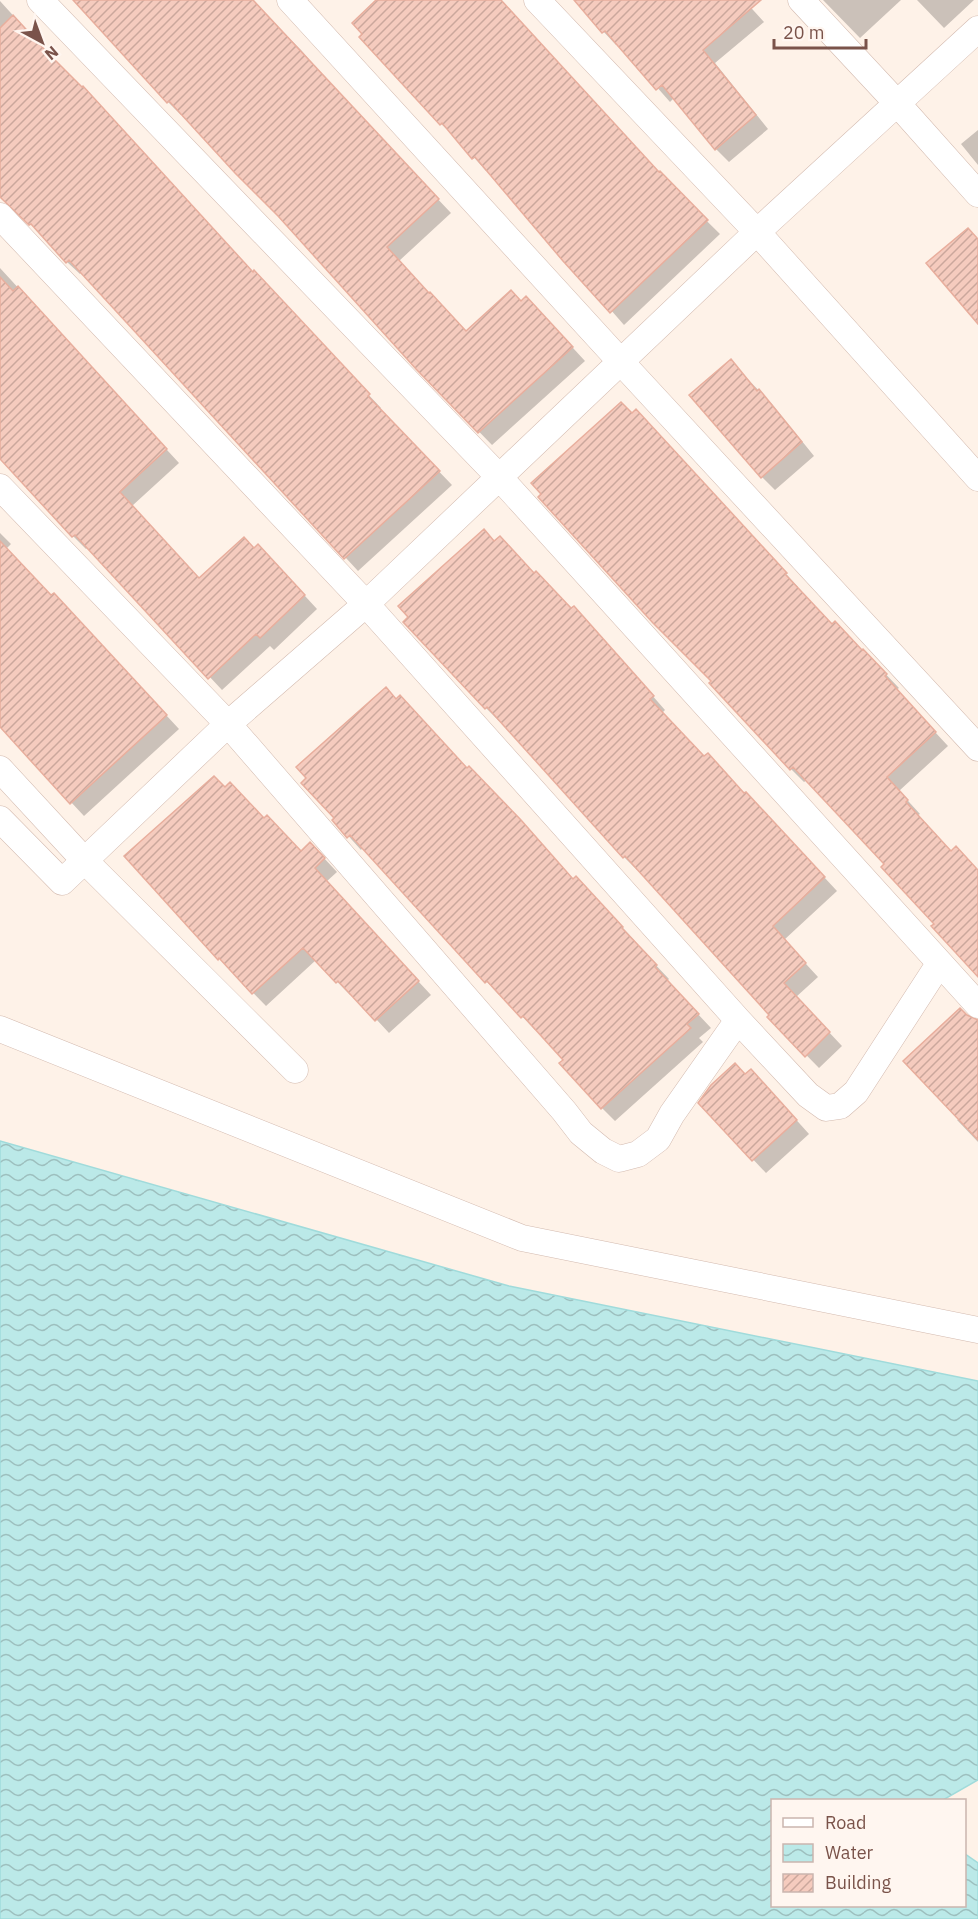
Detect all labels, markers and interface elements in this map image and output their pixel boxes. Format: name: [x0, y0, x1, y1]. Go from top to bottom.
north arrow: [12, 12, 72, 72]
scale bar: [774, 12, 866, 50]
text: 20 m: [783, 21, 825, 44]
text: N: [41, 42, 63, 65]
legend: [771, 1799, 966, 1907]
text: Road: [825, 1811, 866, 1834]
text: Water: [825, 1841, 874, 1864]
text: Building: [825, 1871, 892, 1894]

